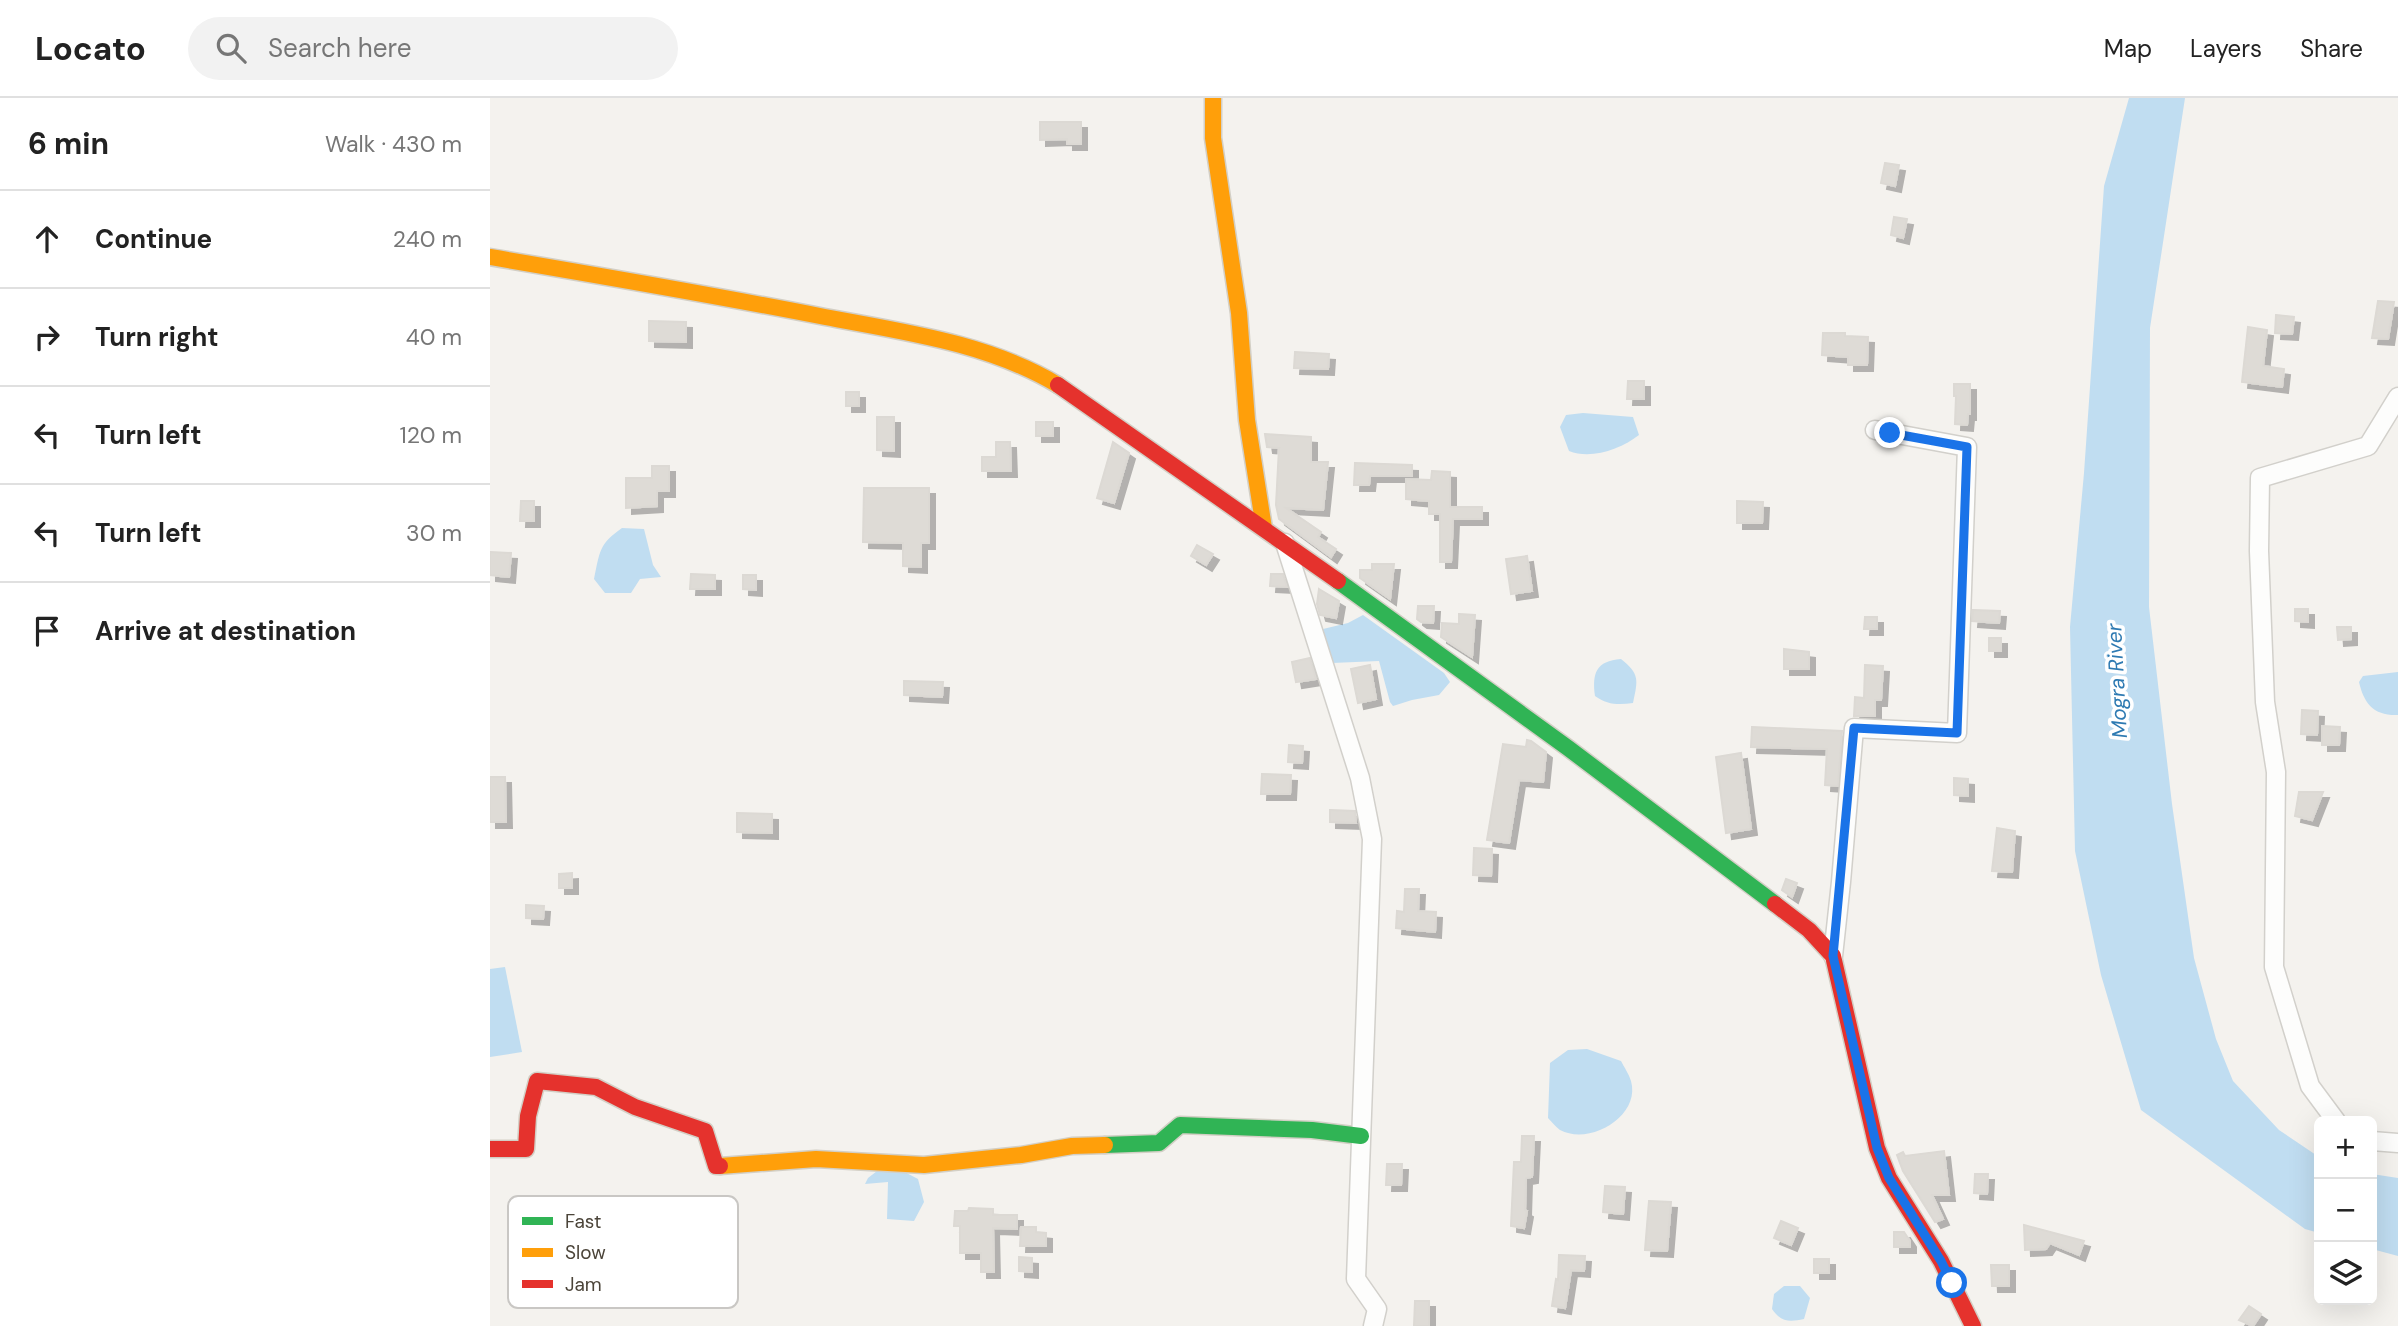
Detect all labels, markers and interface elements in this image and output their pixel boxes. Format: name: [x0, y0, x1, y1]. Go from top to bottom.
search box: [188, 17, 678, 80]
text: Locato: [35, 27, 146, 70]
icon: search: [212, 29, 250, 67]
text: Search here: [268, 31, 411, 65]
text: Map: [2104, 33, 2152, 64]
text: Layers: [2190, 33, 2262, 64]
text: Share: [2300, 33, 2363, 64]
text: 6 min: [28, 124, 109, 163]
text: Walk · 430 m: [325, 129, 462, 159]
icon: ahead: [28, 220, 66, 258]
text: Continue: [95, 222, 212, 256]
text: 240 m: [393, 224, 462, 254]
icon: right: [28, 318, 66, 356]
text: Turn right: [95, 320, 219, 354]
text: 40 m: [406, 322, 462, 352]
icon: left: [28, 416, 66, 454]
route end: [1874, 417, 1905, 448]
text: Turn left: [95, 418, 202, 452]
text: 120 m: [399, 420, 462, 450]
icon: left: [28, 514, 66, 552]
text: Turn left: [95, 516, 202, 550]
text: 30 m: [406, 518, 462, 548]
icon: arrive: [28, 612, 66, 650]
text: Arrive at destination: [95, 614, 356, 648]
water label: Mogra River: [2100, 622, 2134, 739]
map controls: [2314, 1116, 2377, 1305]
button: +: [2314, 1116, 2377, 1179]
button: −: [2314, 1179, 2377, 1242]
legend: [508, 1196, 738, 1308]
text: Fast: [565, 1209, 601, 1234]
text: Slow: [565, 1240, 606, 1265]
button: layers: [2314, 1242, 2377, 1305]
route start: [1936, 1267, 1967, 1298]
text: Jam: [565, 1272, 602, 1297]

